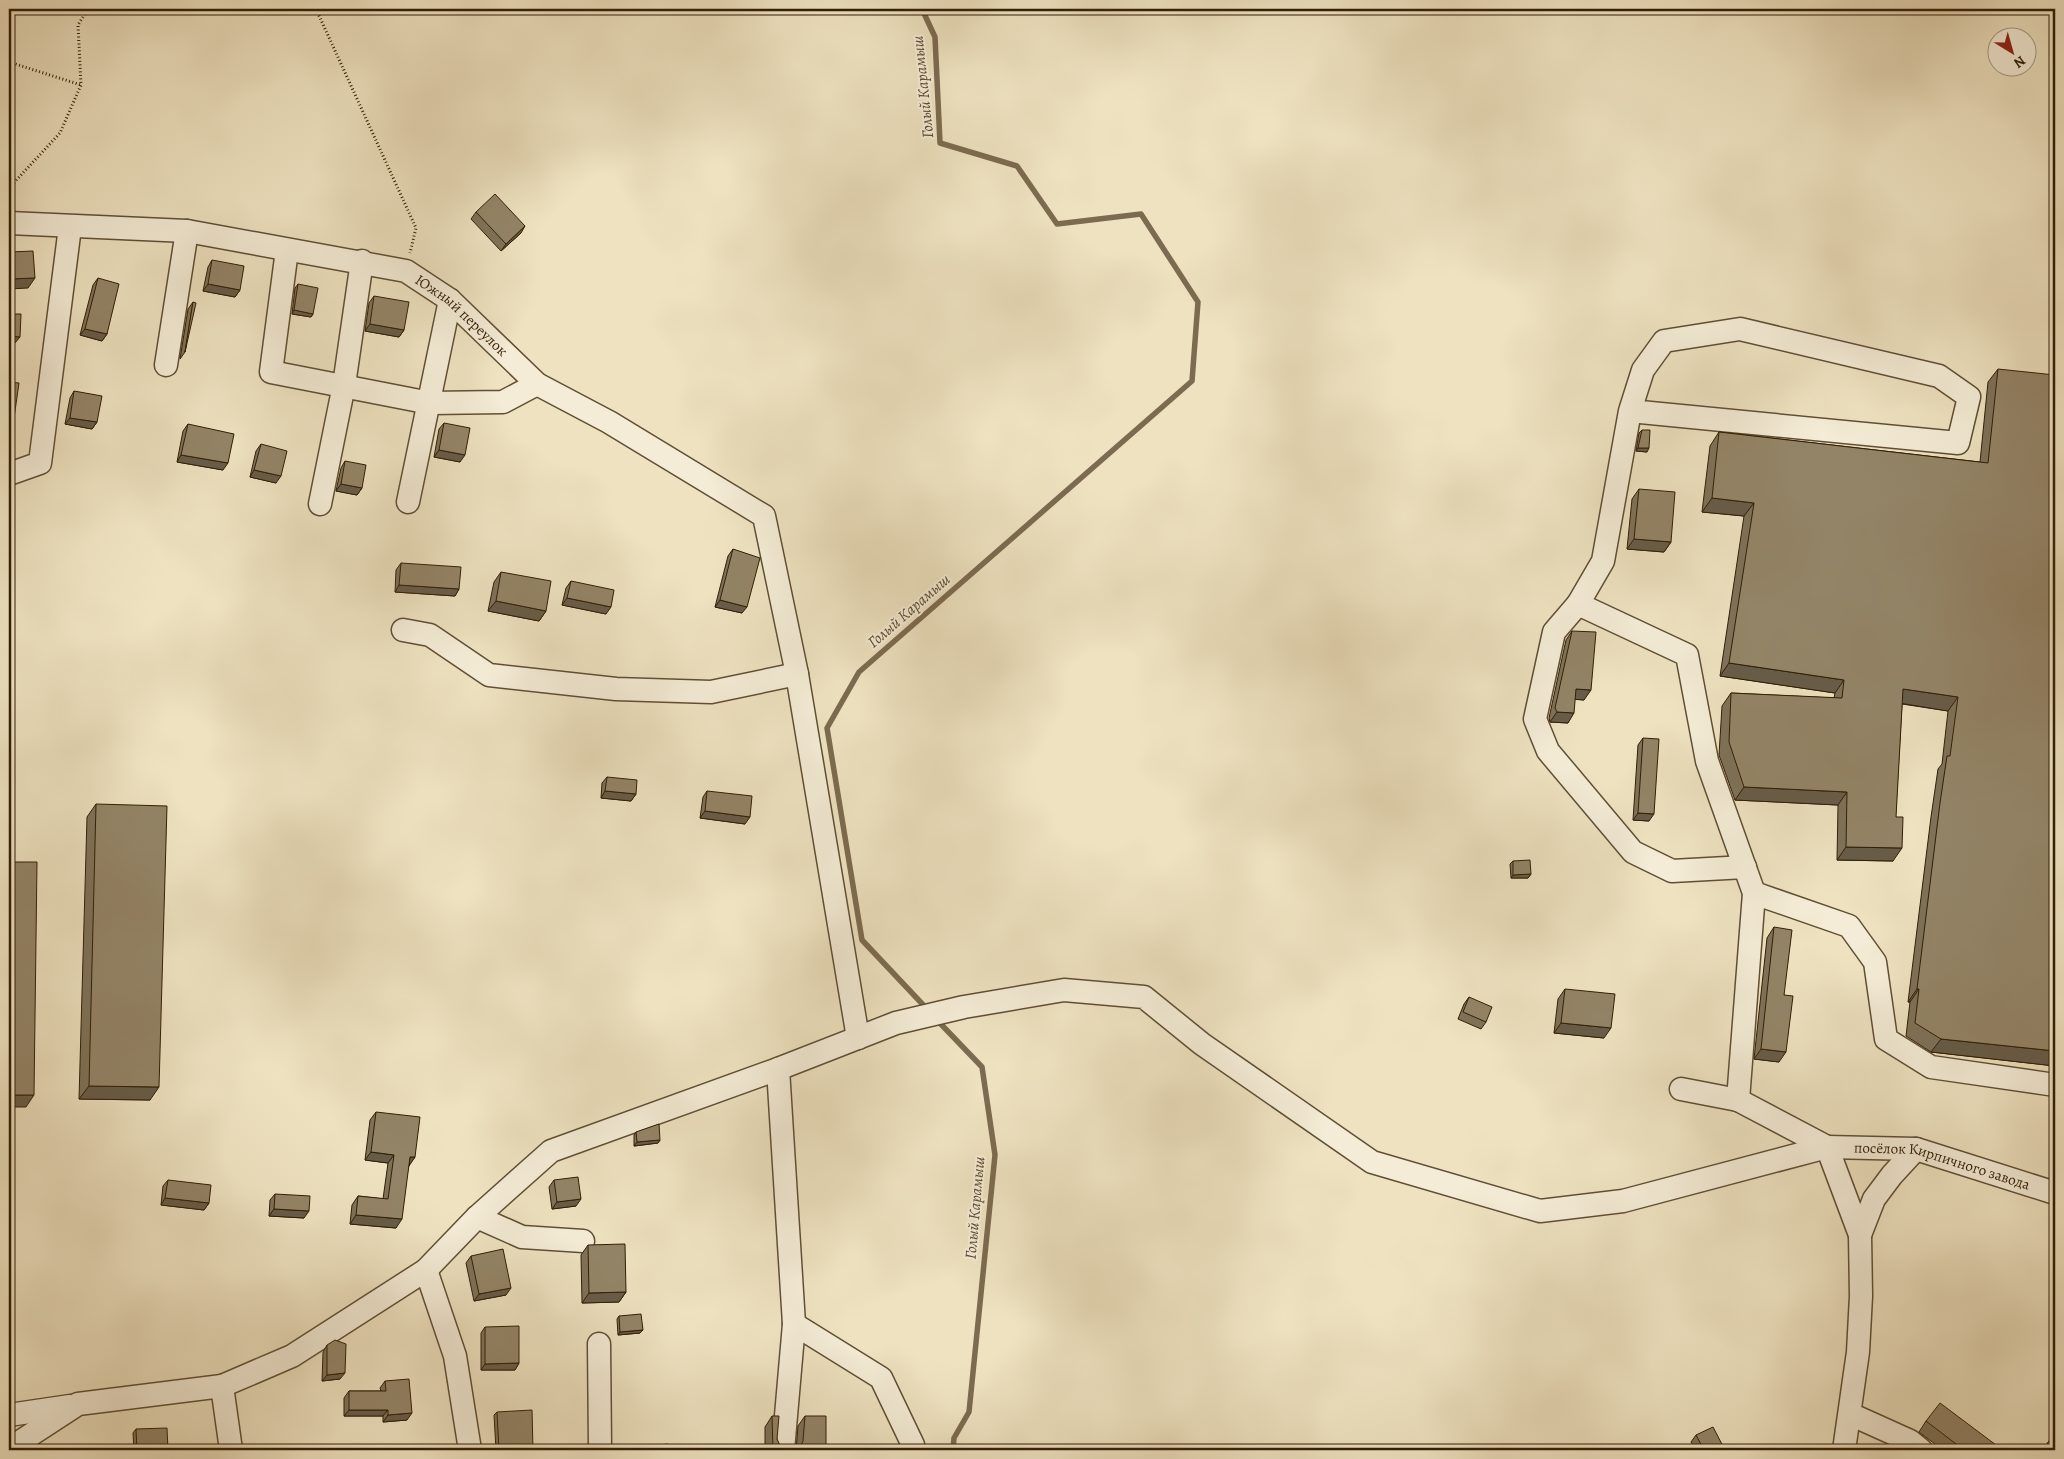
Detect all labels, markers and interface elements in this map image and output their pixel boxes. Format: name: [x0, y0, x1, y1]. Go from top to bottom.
north arrow: [1986, 28, 2036, 78]
water label: Голый Карамыш: [907, 34, 939, 139]
text: N: [2010, 51, 2029, 73]
street label: Южный переулок: [411, 270, 512, 361]
water label: Голый Карамыш: [863, 569, 955, 653]
street label: посёлок Кирпичного завода: [1854, 1138, 2033, 1195]
water label: Голый Карамыш: [960, 1155, 990, 1260]

